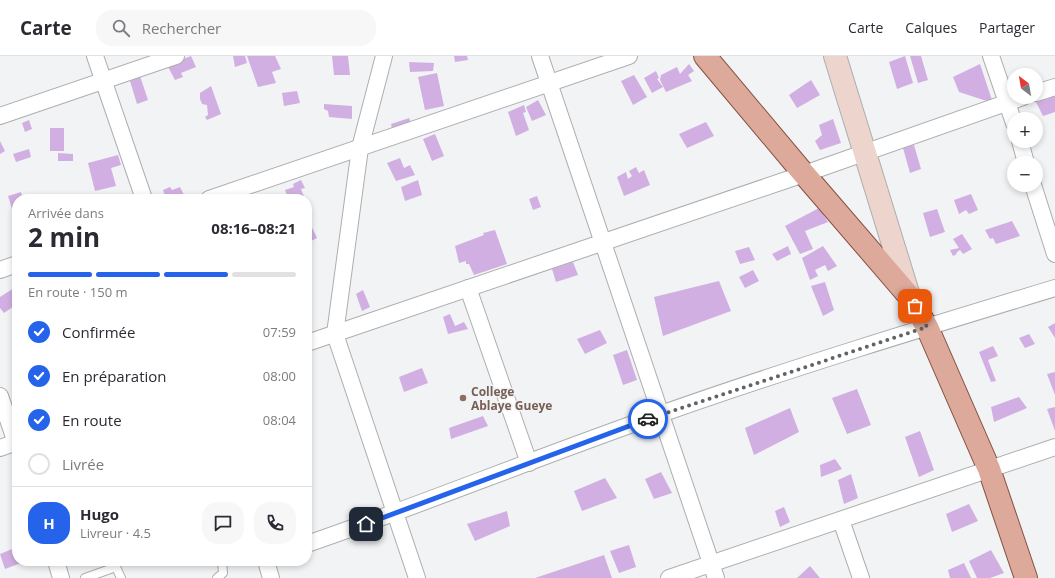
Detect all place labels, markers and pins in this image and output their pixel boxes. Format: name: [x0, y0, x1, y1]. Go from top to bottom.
pin: [898, 289, 932, 323]
place label: College Ablaye Gueye: [471, 383, 552, 414]
marker: College Ablaye Gueye: [458, 393, 468, 403]
pin: [349, 507, 383, 541]

